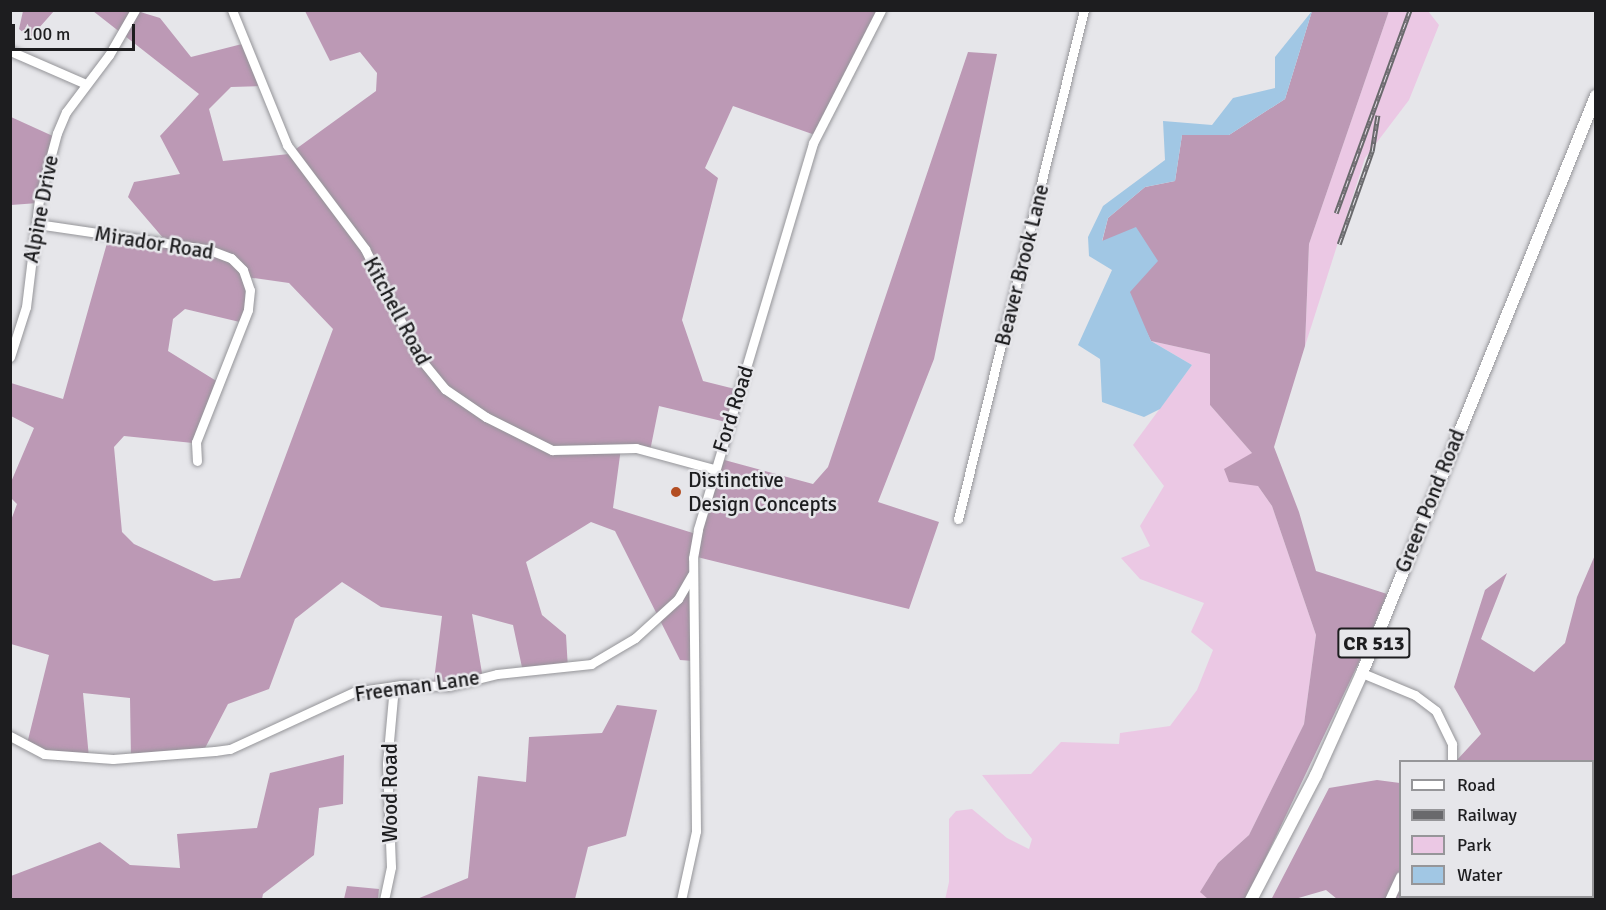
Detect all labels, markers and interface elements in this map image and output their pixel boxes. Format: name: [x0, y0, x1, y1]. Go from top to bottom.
scale bar: [15, 12, 138, 50]
text: 100 m: [23, 23, 70, 45]
street label: Alpine Drive: [18, 153, 64, 265]
street label: Beaver Brook Lane: [990, 182, 1054, 348]
street label: Mirador Road: [93, 221, 215, 265]
street label: Kitchell Road: [358, 253, 436, 369]
street label: Ford Road: [707, 363, 759, 455]
street label: Green Pond Road: [1390, 426, 1470, 576]
place label: Distinctive Design Concepts: [688, 467, 837, 517]
marker: Distinctive Design Concepts: [669, 485, 683, 499]
road number: CR 513: [1336, 626, 1412, 660]
street label: Freeman Lane: [353, 665, 481, 707]
street label: Wood Road: [377, 743, 403, 843]
legend: [1399, 760, 1594, 898]
text: Road: [1457, 774, 1496, 796]
text: Railway: [1457, 804, 1517, 826]
text: Park: [1457, 834, 1492, 856]
text: Water: [1457, 864, 1502, 886]

